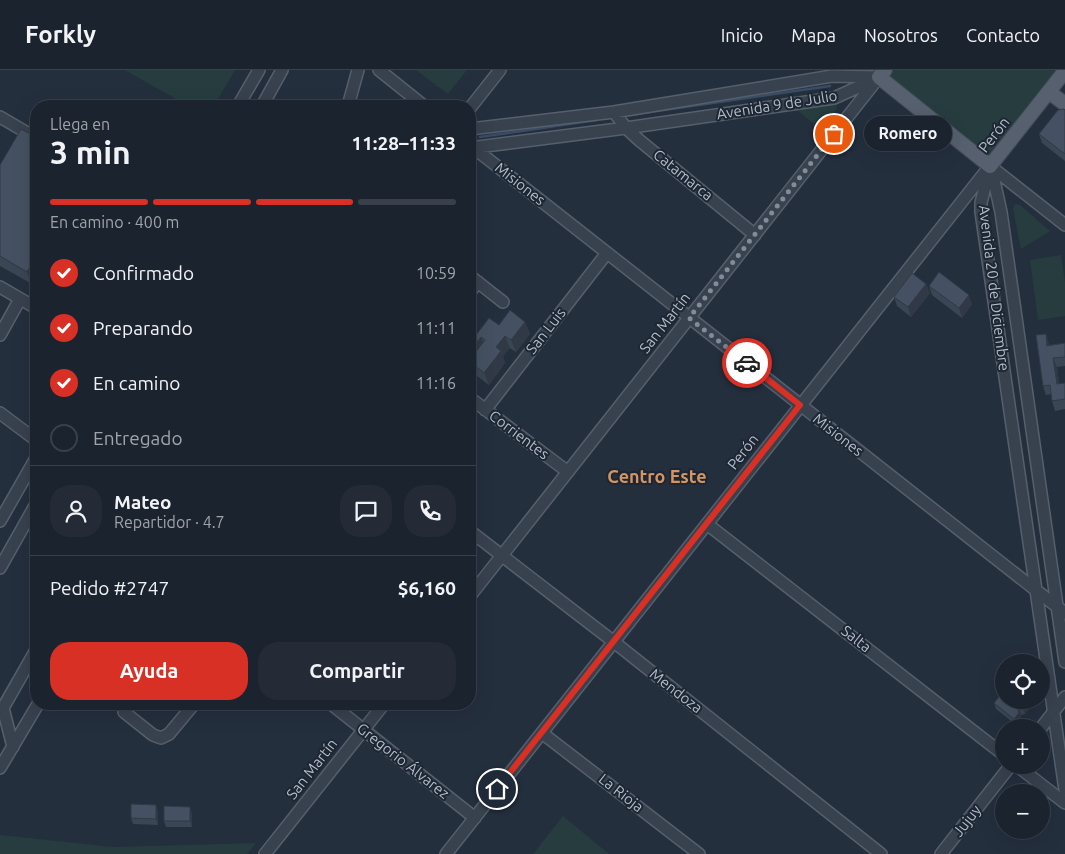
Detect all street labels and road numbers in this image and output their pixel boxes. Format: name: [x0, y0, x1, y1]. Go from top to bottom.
street label: Avenida 9 de Julio: [715, 87, 838, 122]
street label: Perón: [975, 114, 1013, 156]
street label: Catamarca: [650, 146, 716, 204]
street label: Misiones: [492, 159, 549, 208]
street label: Avenida 20 de Diciembre: [976, 204, 1013, 372]
street label: San Martín: [636, 289, 694, 356]
street label: San Luis: [522, 304, 569, 357]
street label: Corrientes: [486, 407, 553, 463]
street label: Misiones: [810, 410, 867, 459]
street label: Perón: [724, 431, 762, 473]
street label: Salta: [838, 622, 875, 655]
street label: Mendoza: [647, 665, 706, 716]
street label: Gregorio Álvarez: [354, 719, 453, 802]
street label: San Martín: [283, 735, 341, 802]
street label: La Rioja: [596, 770, 647, 815]
street label: Jujuy: [949, 802, 984, 840]

